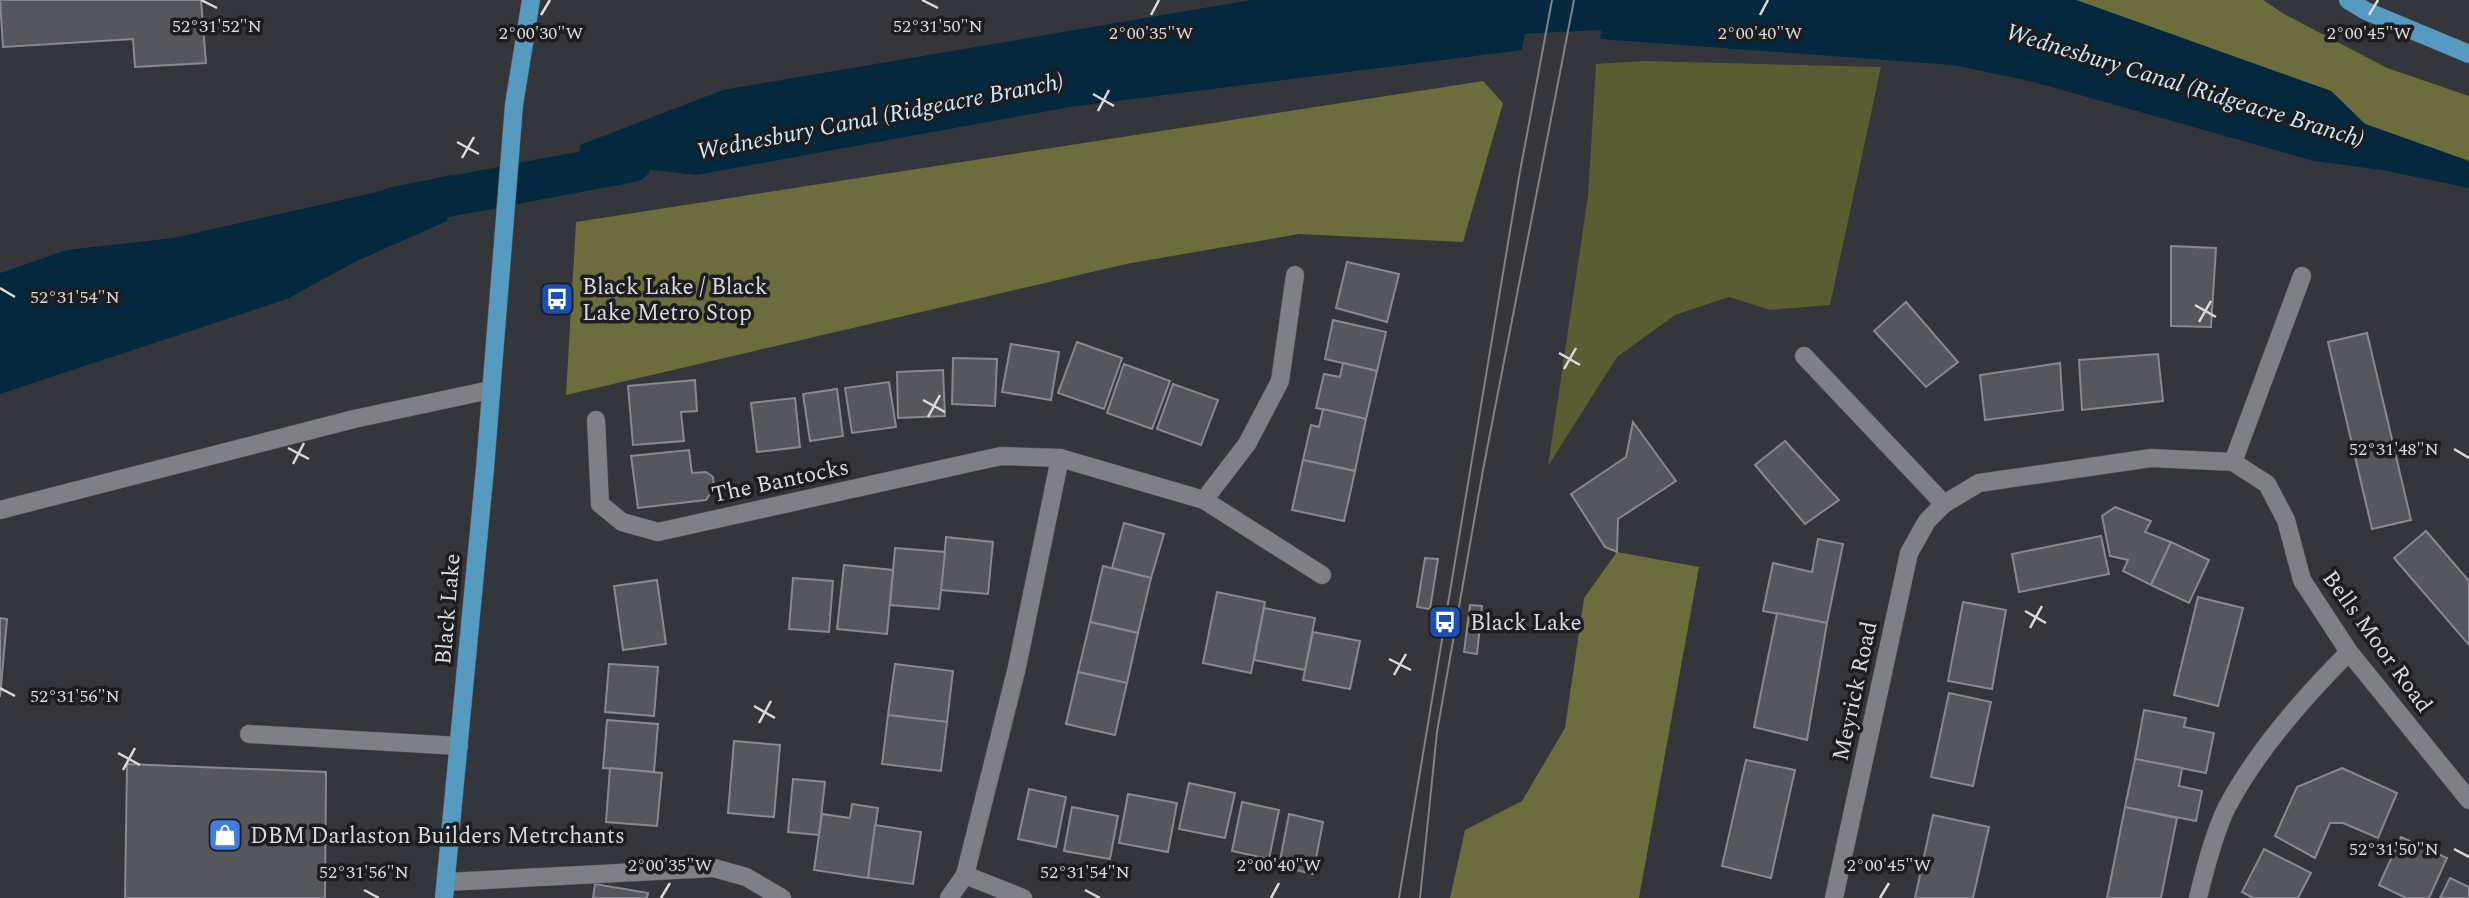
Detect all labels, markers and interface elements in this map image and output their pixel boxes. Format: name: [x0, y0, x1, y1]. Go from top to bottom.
text: 52°31'52"N: [172, 13, 262, 40]
text: 52°31'50"N: [893, 13, 983, 40]
water label: Wednesbury Canal (Ridgeacre Branch): [2001, 14, 2368, 158]
text: 2°00'30"W: [499, 20, 583, 47]
text: 2°00'35"W: [1109, 20, 1193, 47]
text: 2°00'40"W: [1718, 20, 1802, 47]
text: 2°00'45"W: [2327, 20, 2411, 47]
water label: Wednesbury Canal (Ridgeacre Branch): [694, 64, 1067, 170]
place label: Black Lake / Black Lake Metro Stop: [582, 270, 768, 331]
bus stop icon: Black Lake / Black Lake Metro Stop: [538, 280, 576, 318]
text: 52°31'54"N: [30, 284, 120, 311]
text: 52°31'48"N: [2349, 436, 2439, 463]
street label: The Bantocks: [708, 450, 852, 513]
street label: Black Lake: [426, 552, 471, 666]
street label: Bells Moor Road: [2313, 563, 2441, 721]
bus stop icon: Black Lake: [1426, 603, 1464, 641]
place label: Black Lake: [1470, 606, 1582, 641]
street label: Meyrick Road: [1824, 618, 1887, 764]
text: 52°31'56"N: [30, 683, 120, 710]
shop icon: DBM Darlaston Builders Metrchants: [206, 816, 244, 854]
place label: DBM Darlaston Builders Metrchants: [250, 819, 625, 854]
text: 52°31'50"N: [2349, 836, 2439, 863]
text: 2°00'35"W: [628, 852, 712, 879]
text: 2°00'40"W: [1237, 852, 1321, 879]
text: 2°00'45"W: [1847, 852, 1931, 879]
text: 52°31'56"N: [319, 859, 409, 886]
text: 52°31'54"N: [1040, 859, 1130, 886]

